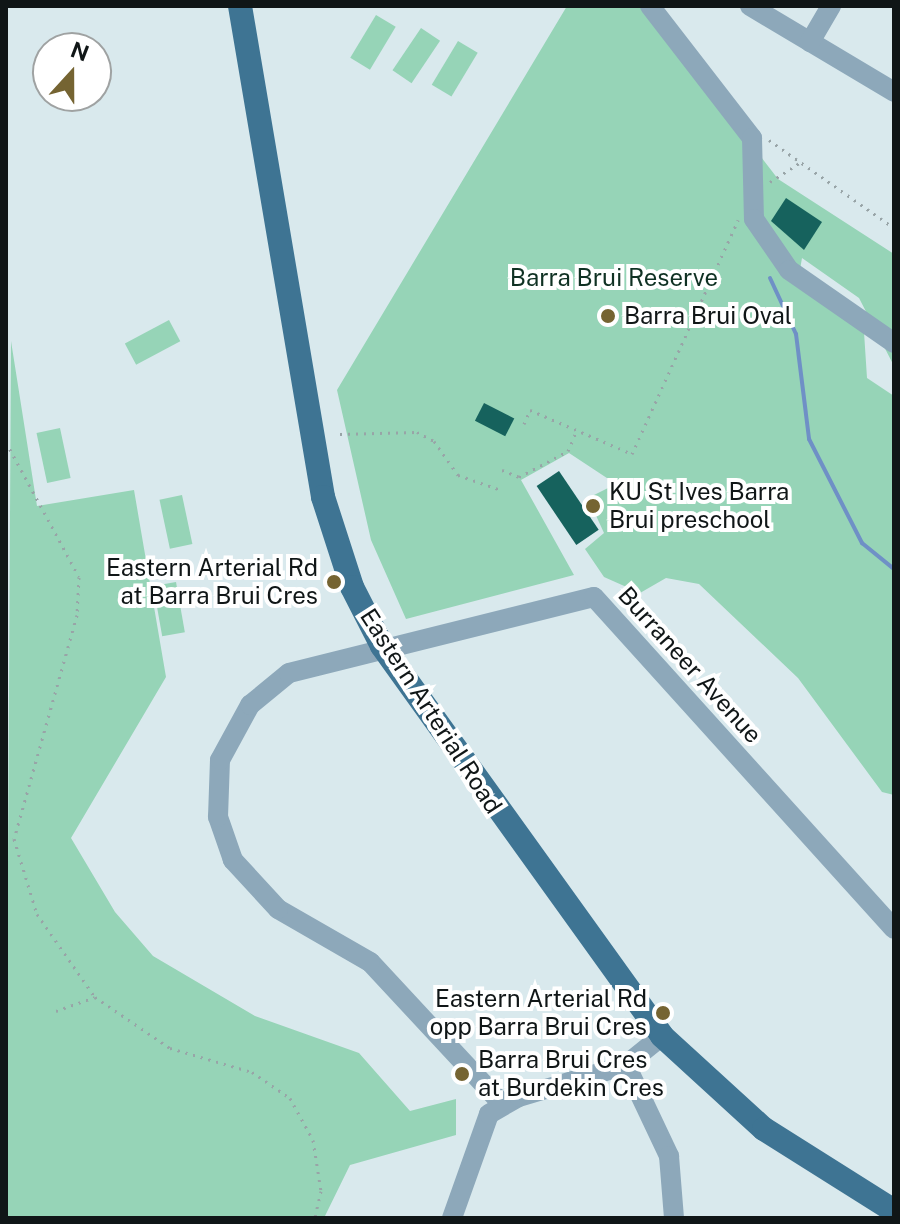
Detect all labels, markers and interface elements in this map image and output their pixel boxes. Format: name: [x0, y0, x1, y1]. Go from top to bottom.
north arrow: [32, 32, 112, 112]
text: N: [67, 36, 93, 67]
park label: Barra Brui Reserve: [510, 264, 718, 292]
place label: Barra Brui Oval: [624, 302, 792, 330]
marker: Barra Brui Oval: [599, 307, 617, 325]
place label: KU St Ives Barra Brui preschool: [609, 478, 789, 534]
marker: KU St Ives Barra Brui preschool: [584, 497, 602, 515]
place label: Eastern Arterial Rd at Barra Brui Cres: [106, 554, 318, 610]
marker: Eastern Arterial Rd at Barra Brui Cres: [325, 573, 343, 591]
street label: Burraneer Avenue: [612, 581, 768, 749]
street label: Eastern Arterial Road: [354, 603, 508, 819]
place label: Eastern Arterial Rd opp Barra Brui Cres: [429, 985, 647, 1041]
marker: Eastern Arterial Rd opp Barra Brui Cres: [654, 1004, 672, 1022]
place label: Barra Brui Cres at Burdekin Cres: [478, 1046, 664, 1102]
marker: Barra Brui Cres at Burdekin Cres: [453, 1065, 471, 1083]

